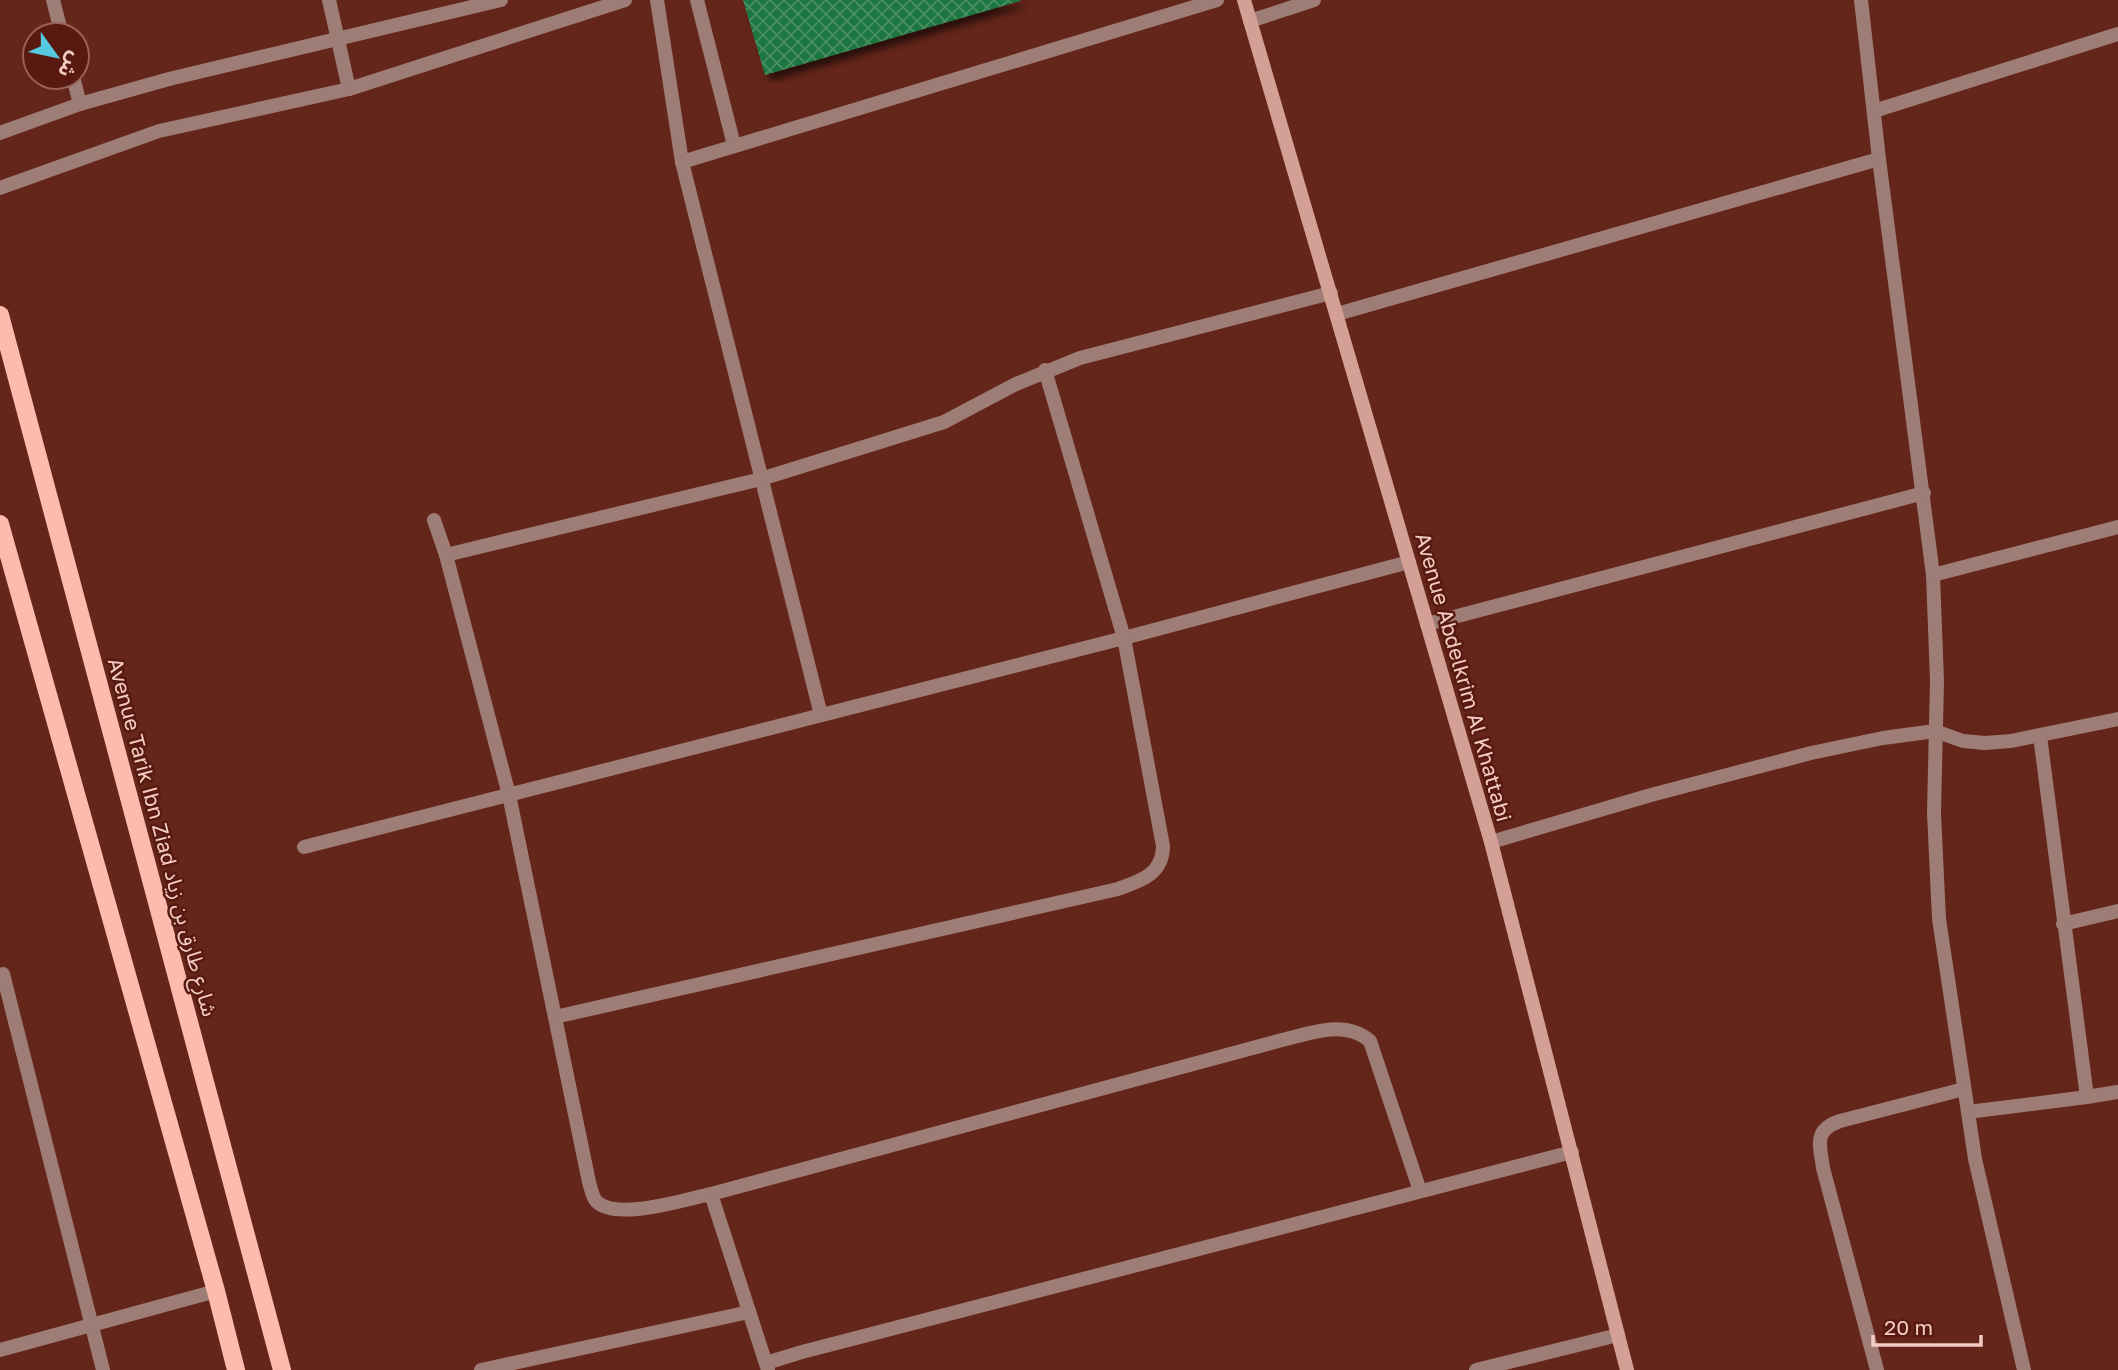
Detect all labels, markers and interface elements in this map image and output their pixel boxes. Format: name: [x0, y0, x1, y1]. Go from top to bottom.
north arrow: [21, 21, 91, 91]
text: ش: [54, 48, 87, 83]
street label: Avenue Abdelkrim Al Khattabi: [1410, 530, 1518, 824]
street label: Avenue Tarik Ibn Ziad شارع طارق بن زياد: [100, 655, 223, 1020]
scale bar: [1873, 1304, 1982, 1348]
text: 20 m: [1884, 1314, 1933, 1340]

